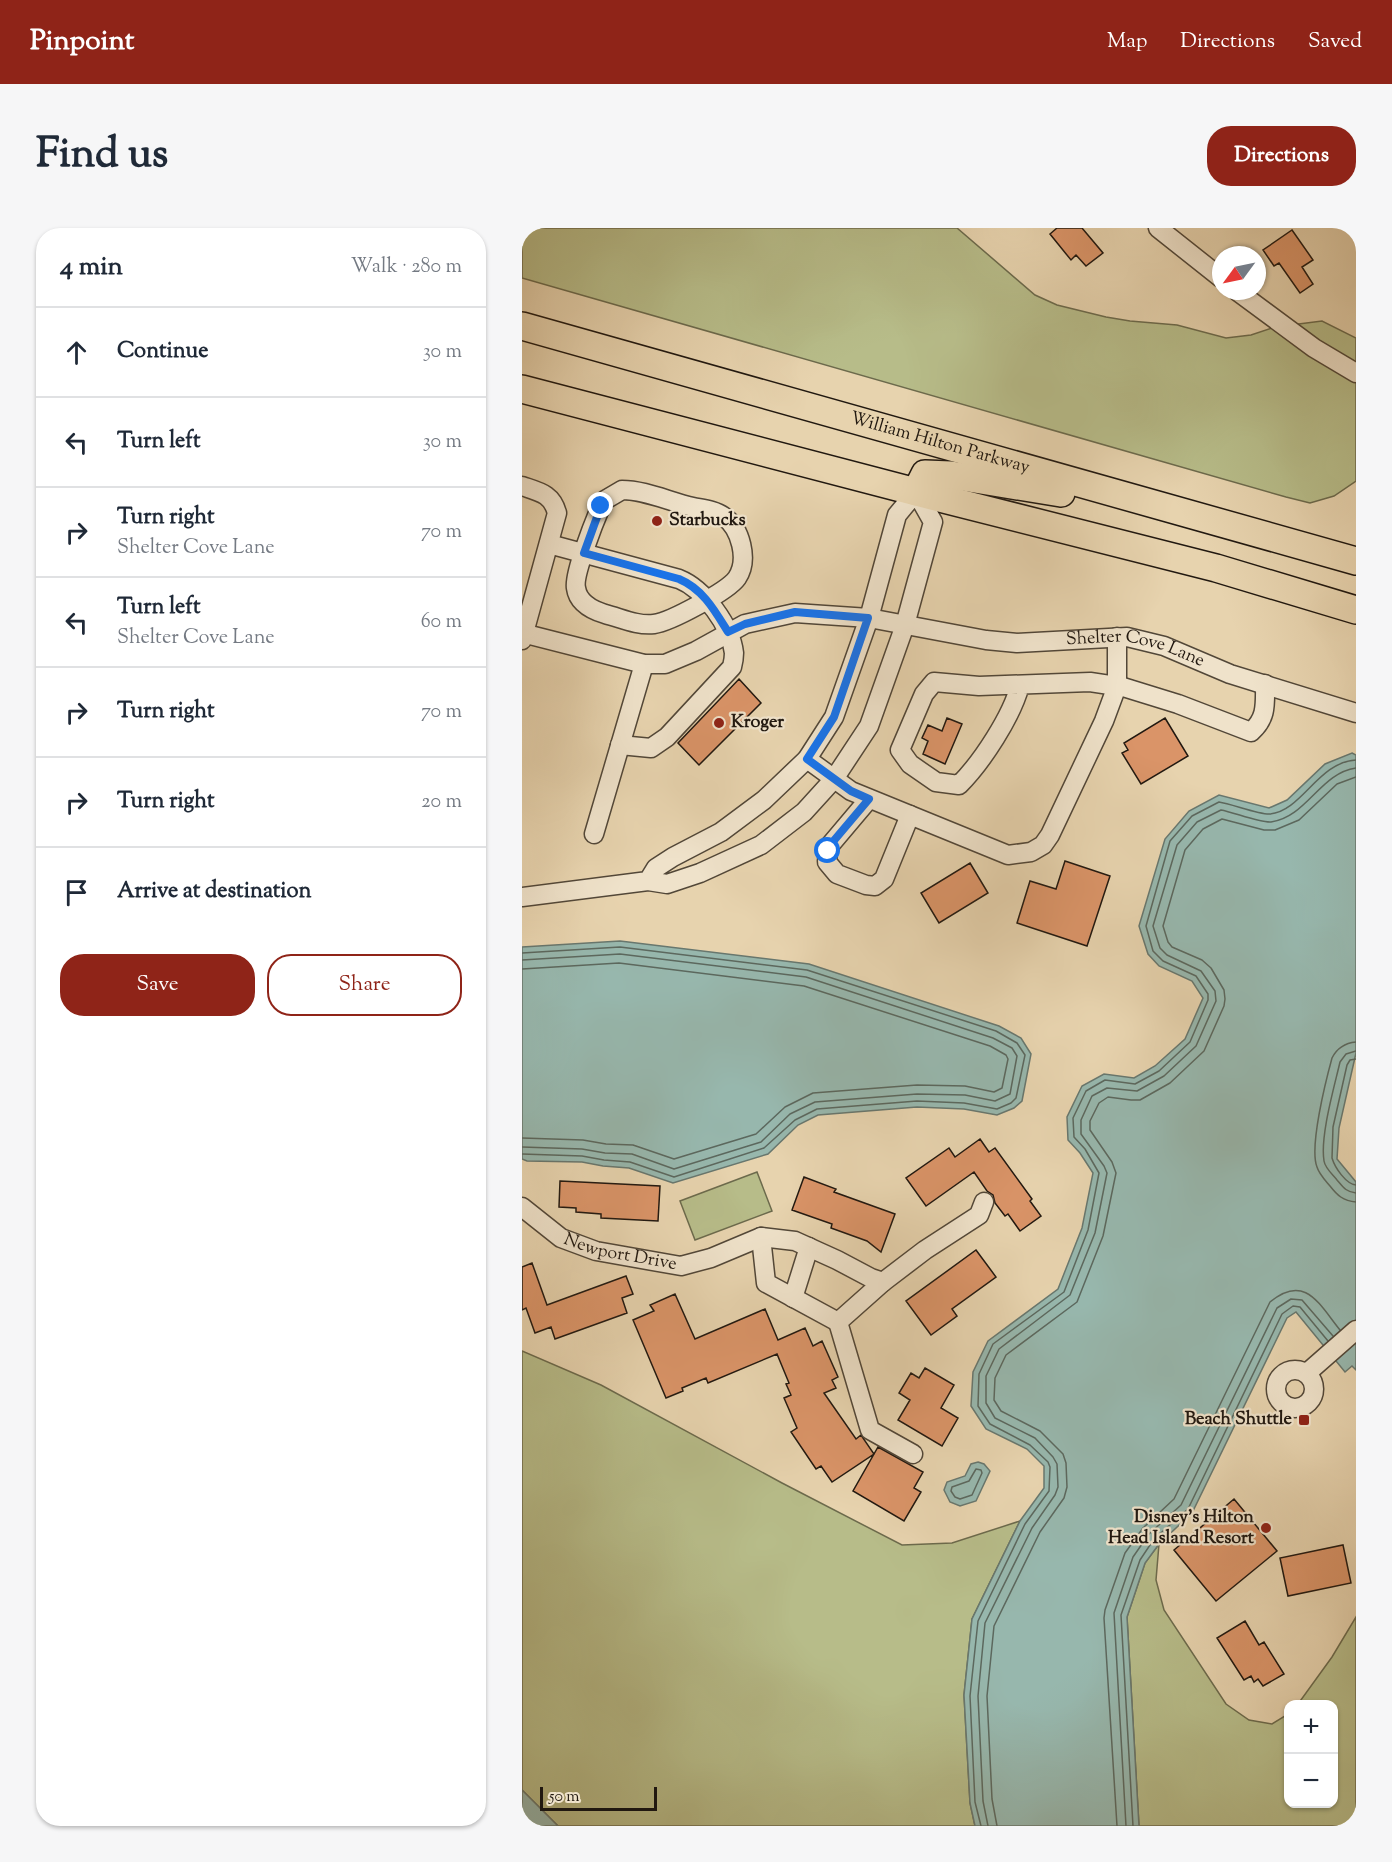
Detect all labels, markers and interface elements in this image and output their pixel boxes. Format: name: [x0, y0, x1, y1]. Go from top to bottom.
text: Pinpoint: [30, 22, 134, 62]
text: Map: [1107, 27, 1147, 57]
text: Directions: [1180, 27, 1275, 57]
text: Saved: [1308, 27, 1362, 57]
text: Find us: [36, 126, 168, 186]
button: Directions: [1207, 126, 1356, 186]
north arrow: [1212, 246, 1266, 300]
text: 4 min: [60, 249, 123, 286]
text: Walk · 280 m: [351, 253, 462, 282]
icon: ahead: [60, 336, 93, 369]
text: Continue: [117, 336, 208, 368]
text: 30 m: [423, 338, 462, 367]
street label: William Hilton Parkway: [847, 406, 1033, 481]
icon: left: [60, 426, 93, 459]
text: Turn left: [117, 426, 200, 458]
text: 30 m: [423, 428, 462, 457]
route end: [587, 492, 613, 518]
text: Turn right: [117, 502, 214, 534]
place label: Starbucks: [669, 508, 746, 534]
marker: Starbucks: [650, 514, 664, 528]
icon: right: [60, 516, 93, 549]
text: 70 m: [421, 518, 462, 547]
text: Shelter Cove Lane: [117, 534, 275, 563]
text: Turn left: [117, 592, 200, 624]
icon: left: [60, 606, 93, 639]
text: 60 m: [421, 608, 462, 637]
text: Shelter Cove Lane: [117, 624, 275, 653]
street label: Shelter Cove Lane: [1065, 624, 1208, 675]
icon: right: [60, 696, 93, 729]
text: Turn right: [117, 696, 214, 728]
text: 70 m: [421, 698, 462, 727]
place label: Kroger: [731, 710, 784, 736]
marker: Kroger: [712, 716, 726, 730]
icon: right: [60, 786, 93, 819]
text: Turn right: [117, 786, 214, 818]
text: 20 m: [421, 788, 462, 817]
route start: [814, 837, 840, 863]
icon: arrive: [60, 876, 93, 909]
text: Arrive at destination: [117, 876, 312, 908]
button: Save: [60, 954, 255, 1016]
button: Share: [267, 954, 462, 1016]
street label: Newport Drive: [560, 1227, 679, 1278]
place label: Beach Shuttle: [1185, 1407, 1293, 1433]
marker: Beach Shuttle: [1297, 1413, 1311, 1427]
place label: Disney's Hilton Head Island Resort: [1108, 1505, 1255, 1552]
marker: Disney's Hilton Head Island Resort: [1259, 1521, 1273, 1535]
map controls: [1284, 1700, 1338, 1808]
button: +: [1284, 1700, 1338, 1754]
button: −: [1284, 1754, 1338, 1808]
scale bar: [540, 1784, 657, 1812]
text: 50 m: [549, 1786, 580, 1809]

